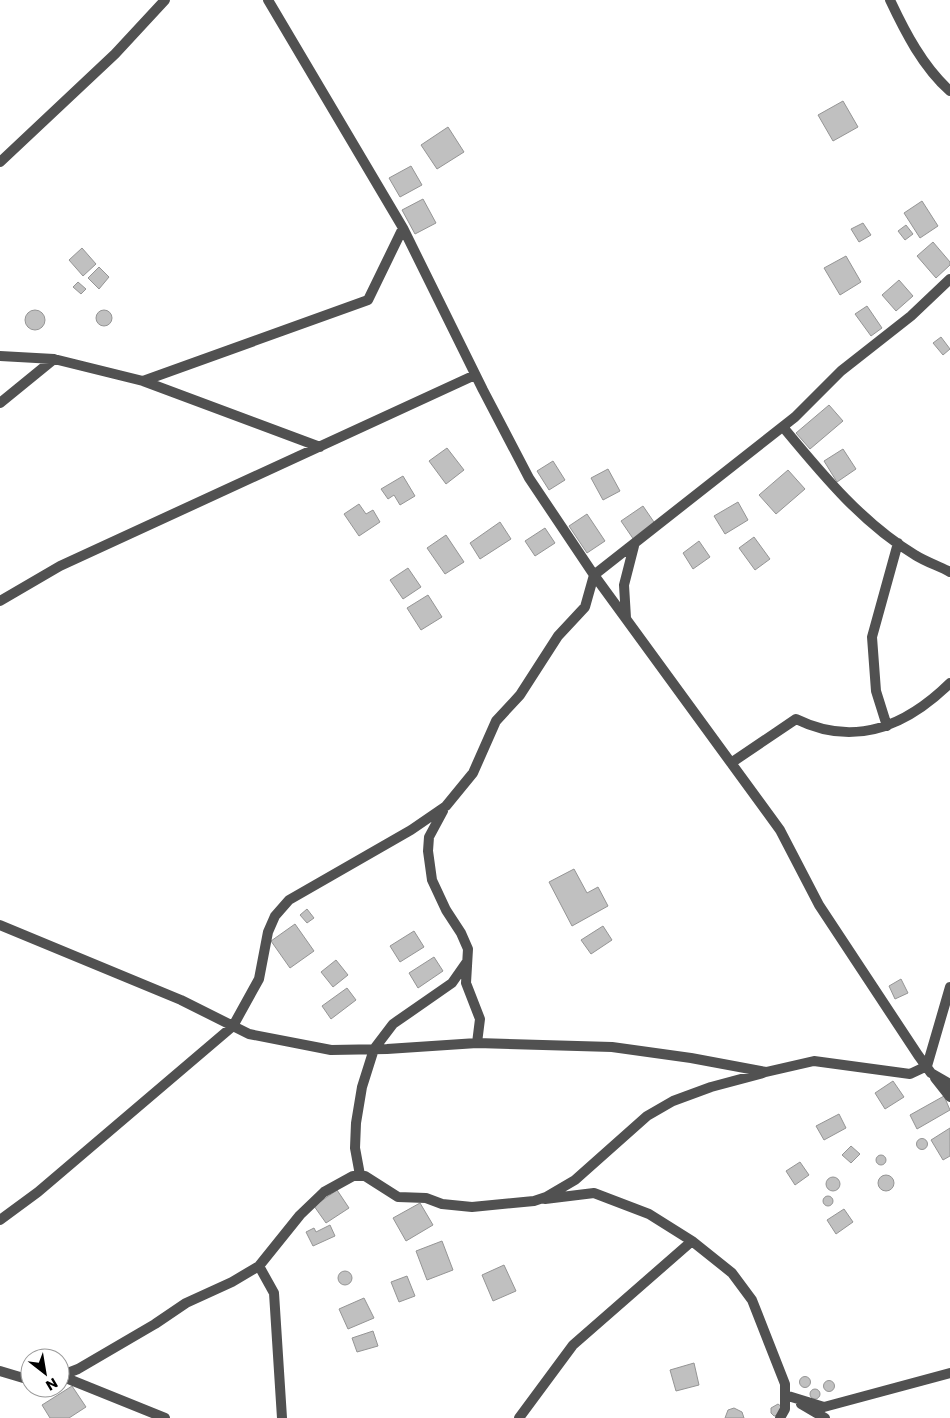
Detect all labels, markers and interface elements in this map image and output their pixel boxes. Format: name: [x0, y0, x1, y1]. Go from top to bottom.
north arrow: [20, 1348, 70, 1398]
text: N: [42, 1373, 61, 1395]

